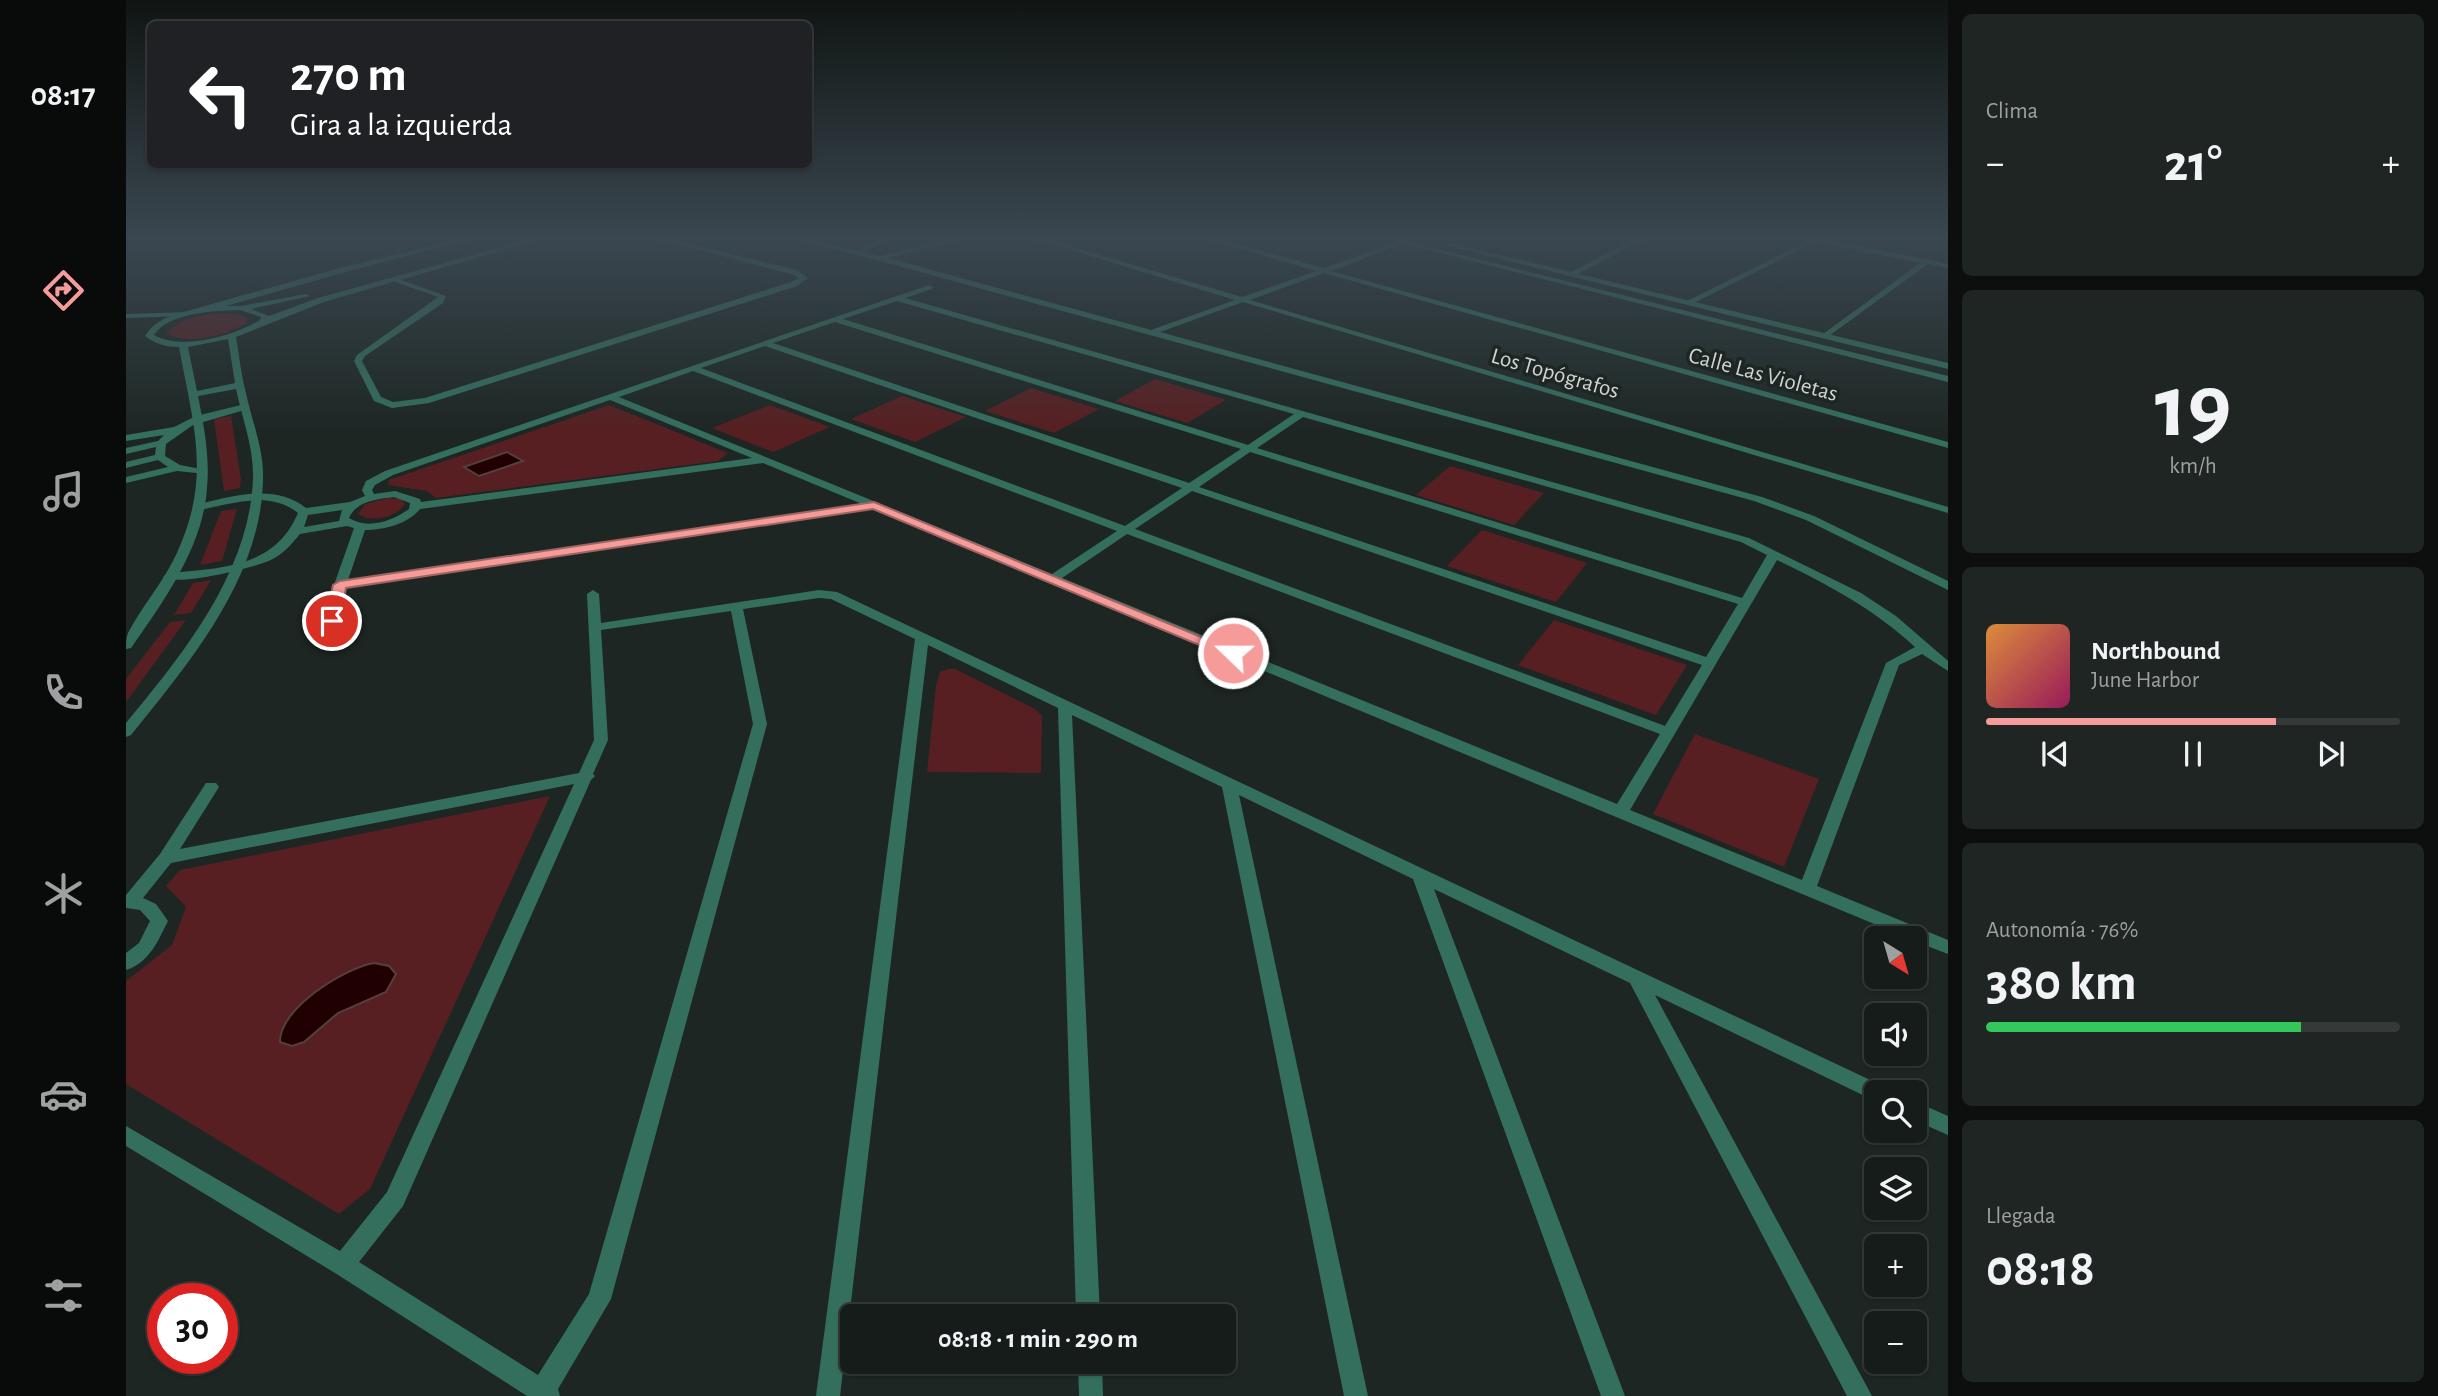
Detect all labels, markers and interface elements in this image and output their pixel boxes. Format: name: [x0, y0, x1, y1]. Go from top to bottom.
icon: left: [175, 49, 266, 140]
text: 270 m: [290, 51, 407, 100]
text: 08:17: [30, 79, 96, 111]
text: Clima: [1986, 100, 2038, 123]
text: Gira a la izquierda: [290, 109, 512, 141]
text: 21°: [2164, 138, 2222, 190]
text: −: [1986, 145, 2004, 183]
text: +: [2382, 145, 2400, 183]
icon: directions: [39, 266, 88, 315]
street label: Calle Las Violetas: [1686, 344, 1840, 406]
street label: Los Topógrafos: [1488, 345, 1622, 403]
text: 19: [2155, 362, 2231, 453]
text: km/h: [2169, 455, 2217, 478]
icon: music: [39, 467, 88, 516]
pin: [302, 591, 362, 651]
icon: arrive: [313, 602, 351, 640]
position arrow: [1196, 616, 1270, 690]
text: Northbound: [2091, 638, 2220, 664]
icon: phone: [39, 668, 88, 717]
text: June Harbor: [2091, 669, 2199, 692]
icon: previous: [2036, 735, 2074, 773]
icon: pause: [2174, 735, 2212, 773]
icon: next: [2312, 735, 2350, 773]
icon: climate: [39, 869, 88, 918]
text: Autonomía · 76%: [1986, 919, 2138, 942]
north arrow: [1864, 926, 1927, 989]
map controls: [1864, 926, 1927, 1374]
text: 380 km: [1986, 957, 2137, 1009]
button: sound: [1864, 1003, 1927, 1066]
icon: car: [39, 1070, 88, 1119]
button: search: [1864, 1080, 1927, 1143]
button: layers: [1864, 1157, 1927, 1220]
text: Llegada: [1986, 1205, 2056, 1228]
button: +: [1864, 1234, 1927, 1297]
text: 08:18: [1986, 1243, 2095, 1295]
icon: filters: [39, 1271, 88, 1320]
speed limit sign: 30: [147, 1283, 238, 1374]
button: −: [1864, 1311, 1927, 1374]
text: 08:18 · 1 min · 290 m: [938, 1326, 1138, 1352]

